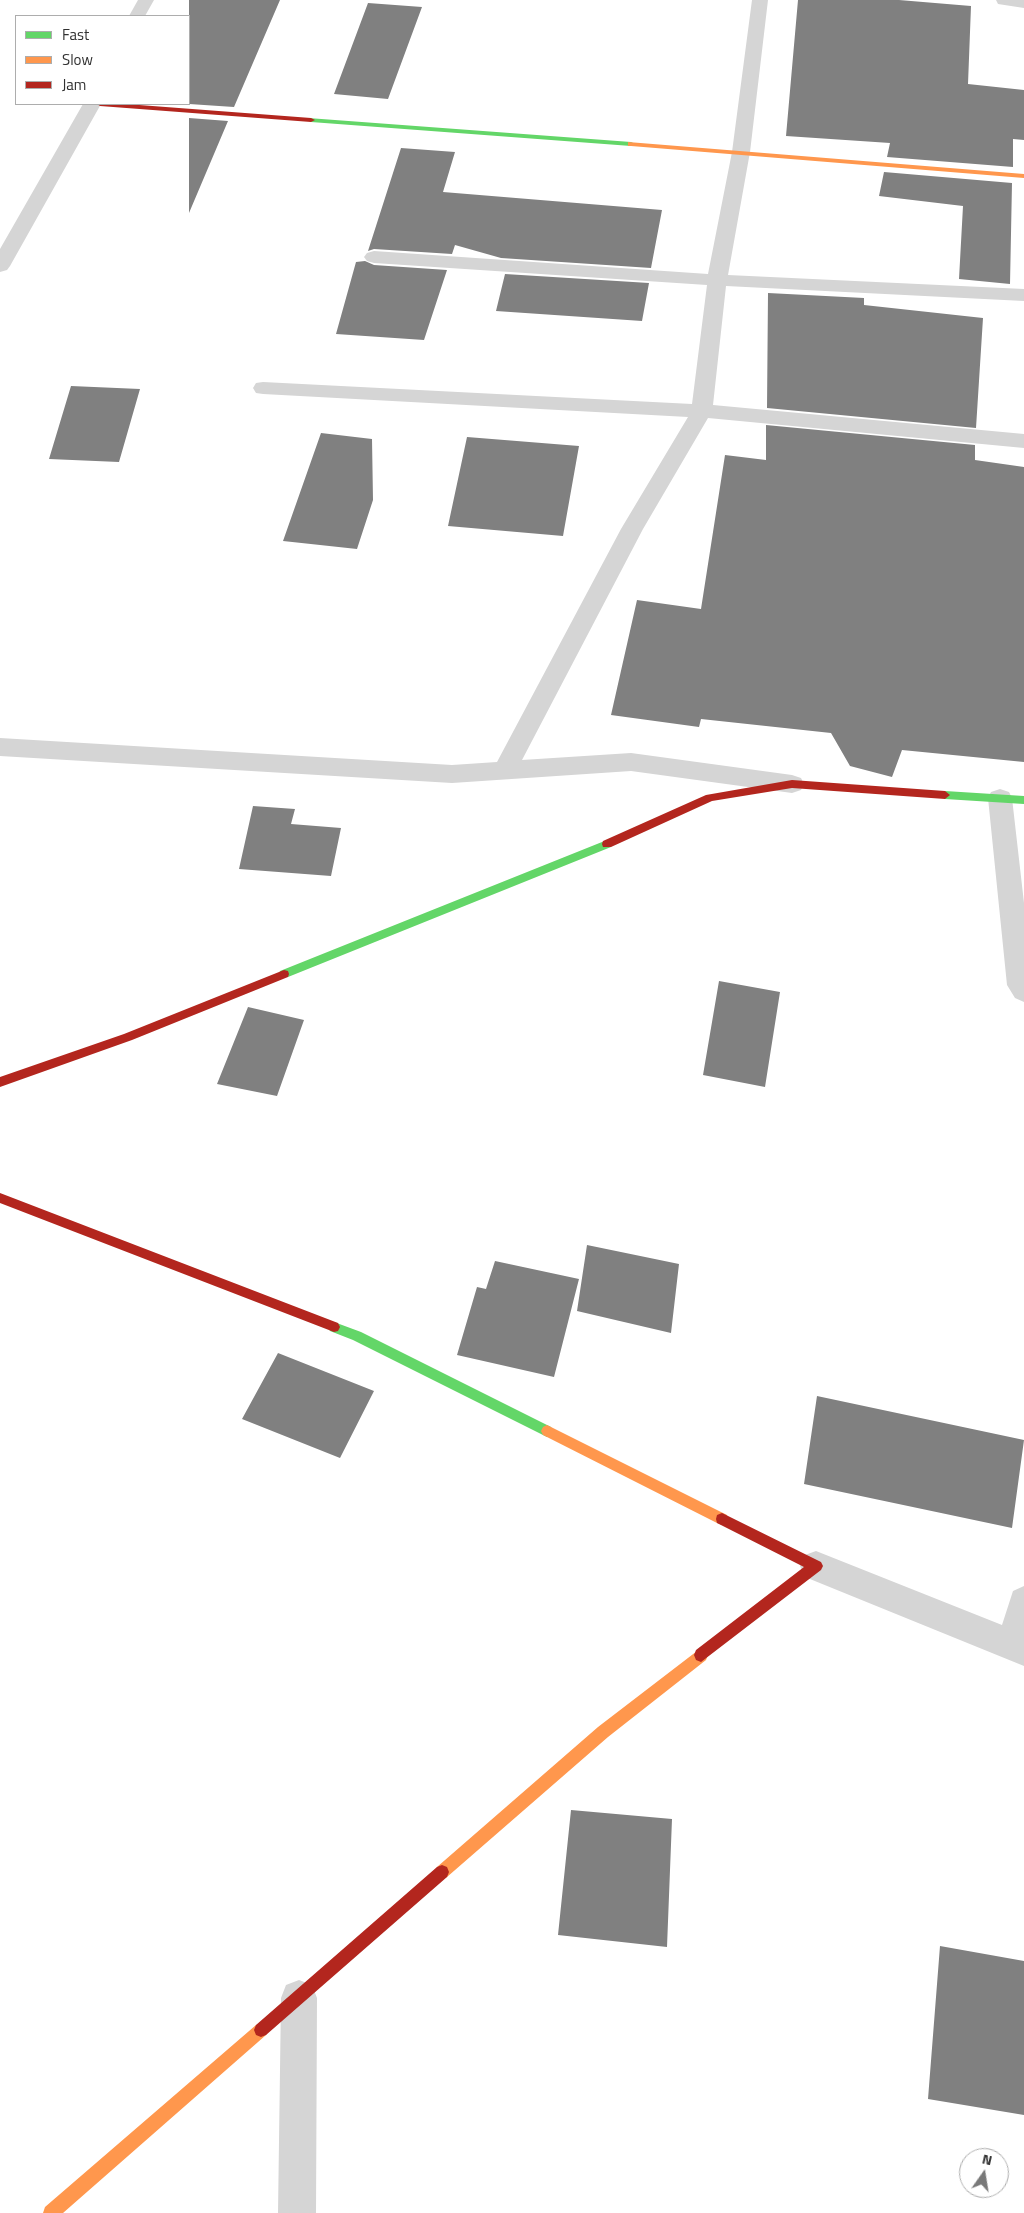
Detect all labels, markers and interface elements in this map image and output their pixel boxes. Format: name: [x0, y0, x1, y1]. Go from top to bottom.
legend: [15, 15, 190, 105]
text: Fast: [62, 23, 89, 46]
text: Slow: [62, 48, 93, 71]
text: Jam: [62, 73, 86, 96]
north arrow: [959, 2148, 1009, 2198]
text: N: [980, 2148, 994, 2170]

